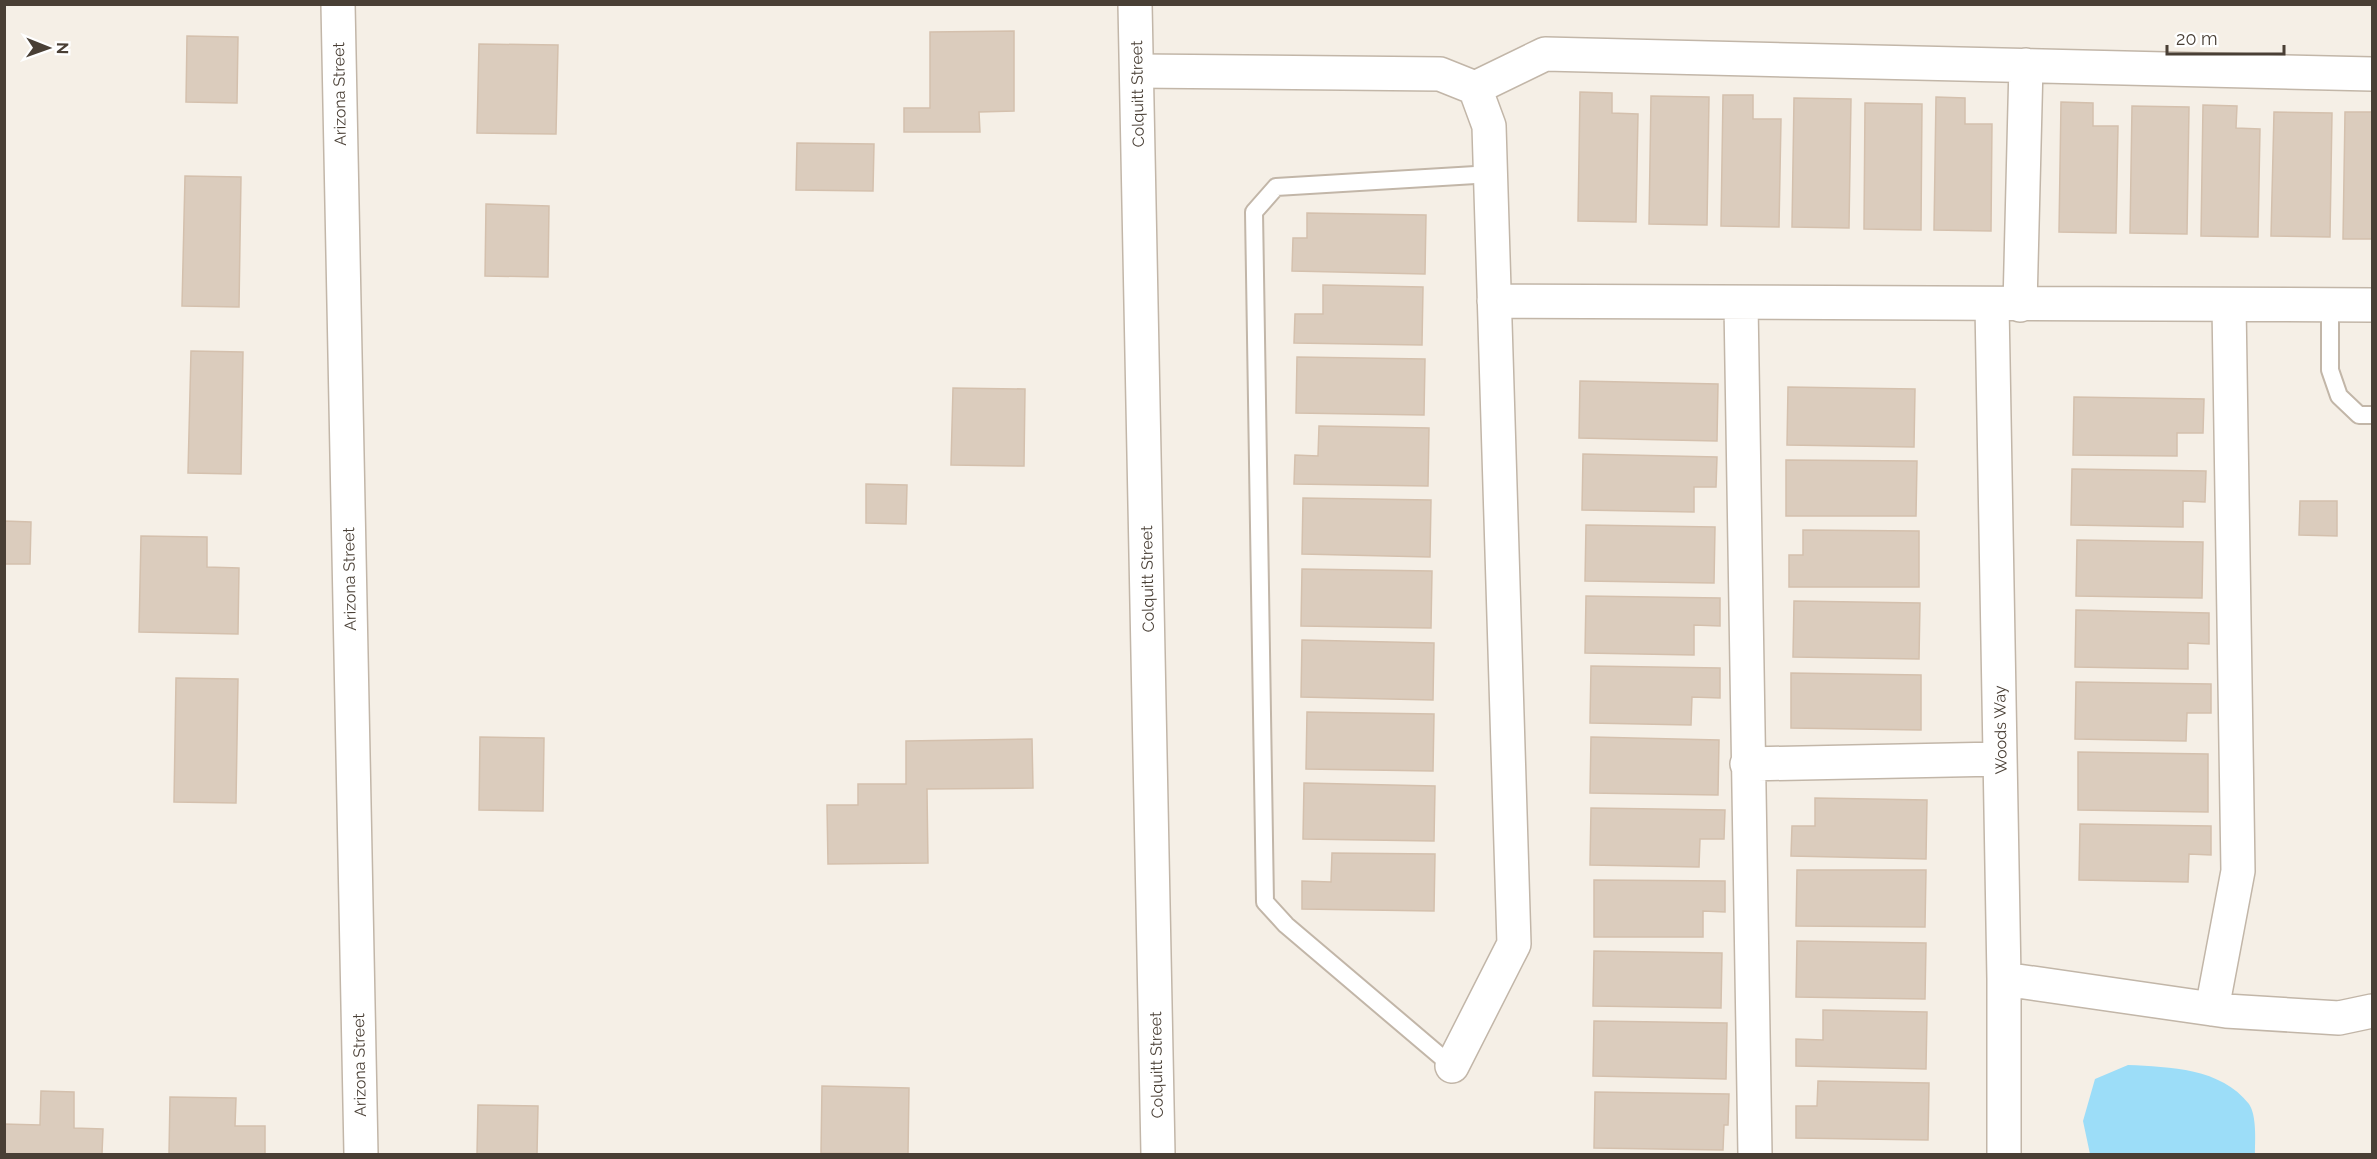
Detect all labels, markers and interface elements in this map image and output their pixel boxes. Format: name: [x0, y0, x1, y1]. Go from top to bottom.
north arrow: [18, 18, 78, 78]
scale bar: [2167, 18, 2284, 56]
text: 20 m: [2176, 28, 2218, 49]
street label: Colquitt Street: [1127, 40, 1148, 148]
street label: Arizona Street: [329, 41, 350, 146]
text: N: [53, 42, 72, 55]
street label: Colquitt Street: [1137, 525, 1158, 633]
street label: Arizona Street: [339, 526, 360, 631]
street label: Woods Way: [1990, 685, 2011, 775]
street label: Colquitt Street: [1146, 1011, 1167, 1119]
street label: Arizona Street: [349, 1012, 370, 1117]

